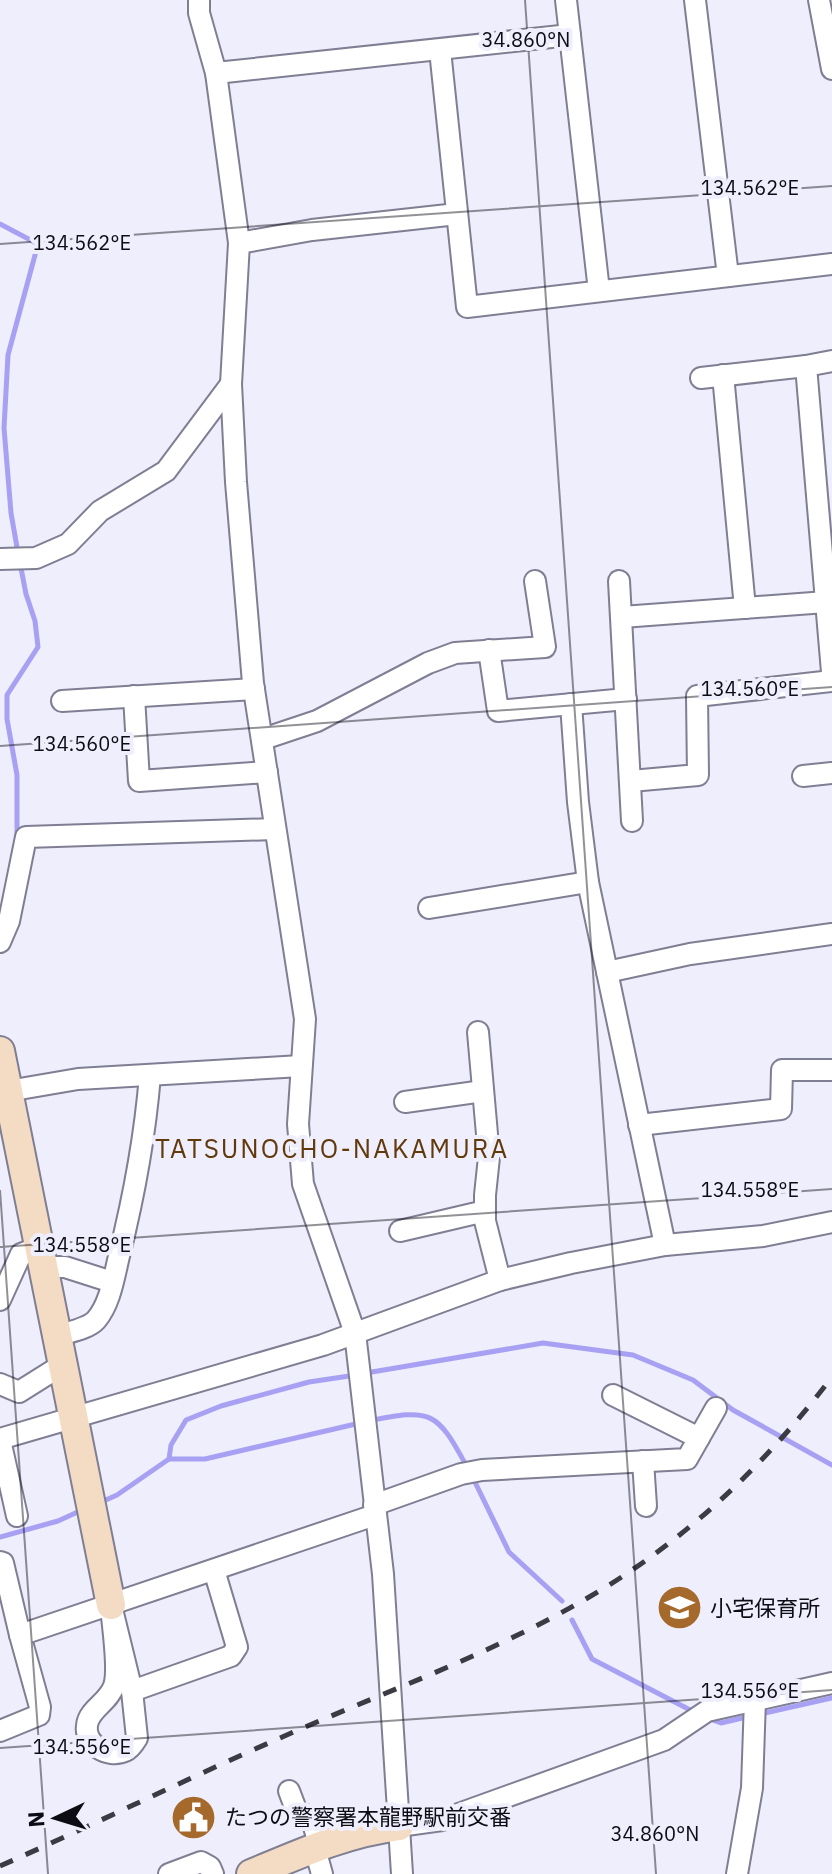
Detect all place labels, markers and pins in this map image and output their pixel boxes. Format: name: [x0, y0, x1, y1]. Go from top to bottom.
school or university icon: 小宅保育所: [655, 1584, 703, 1632]
place label: 小宅保育所: [710, 1593, 820, 1622]
public building icon: たつの警察署本龍野駅前交番: [170, 1793, 218, 1841]
place label: たつの警察署本龍野駅前交番: [225, 1802, 511, 1831]

